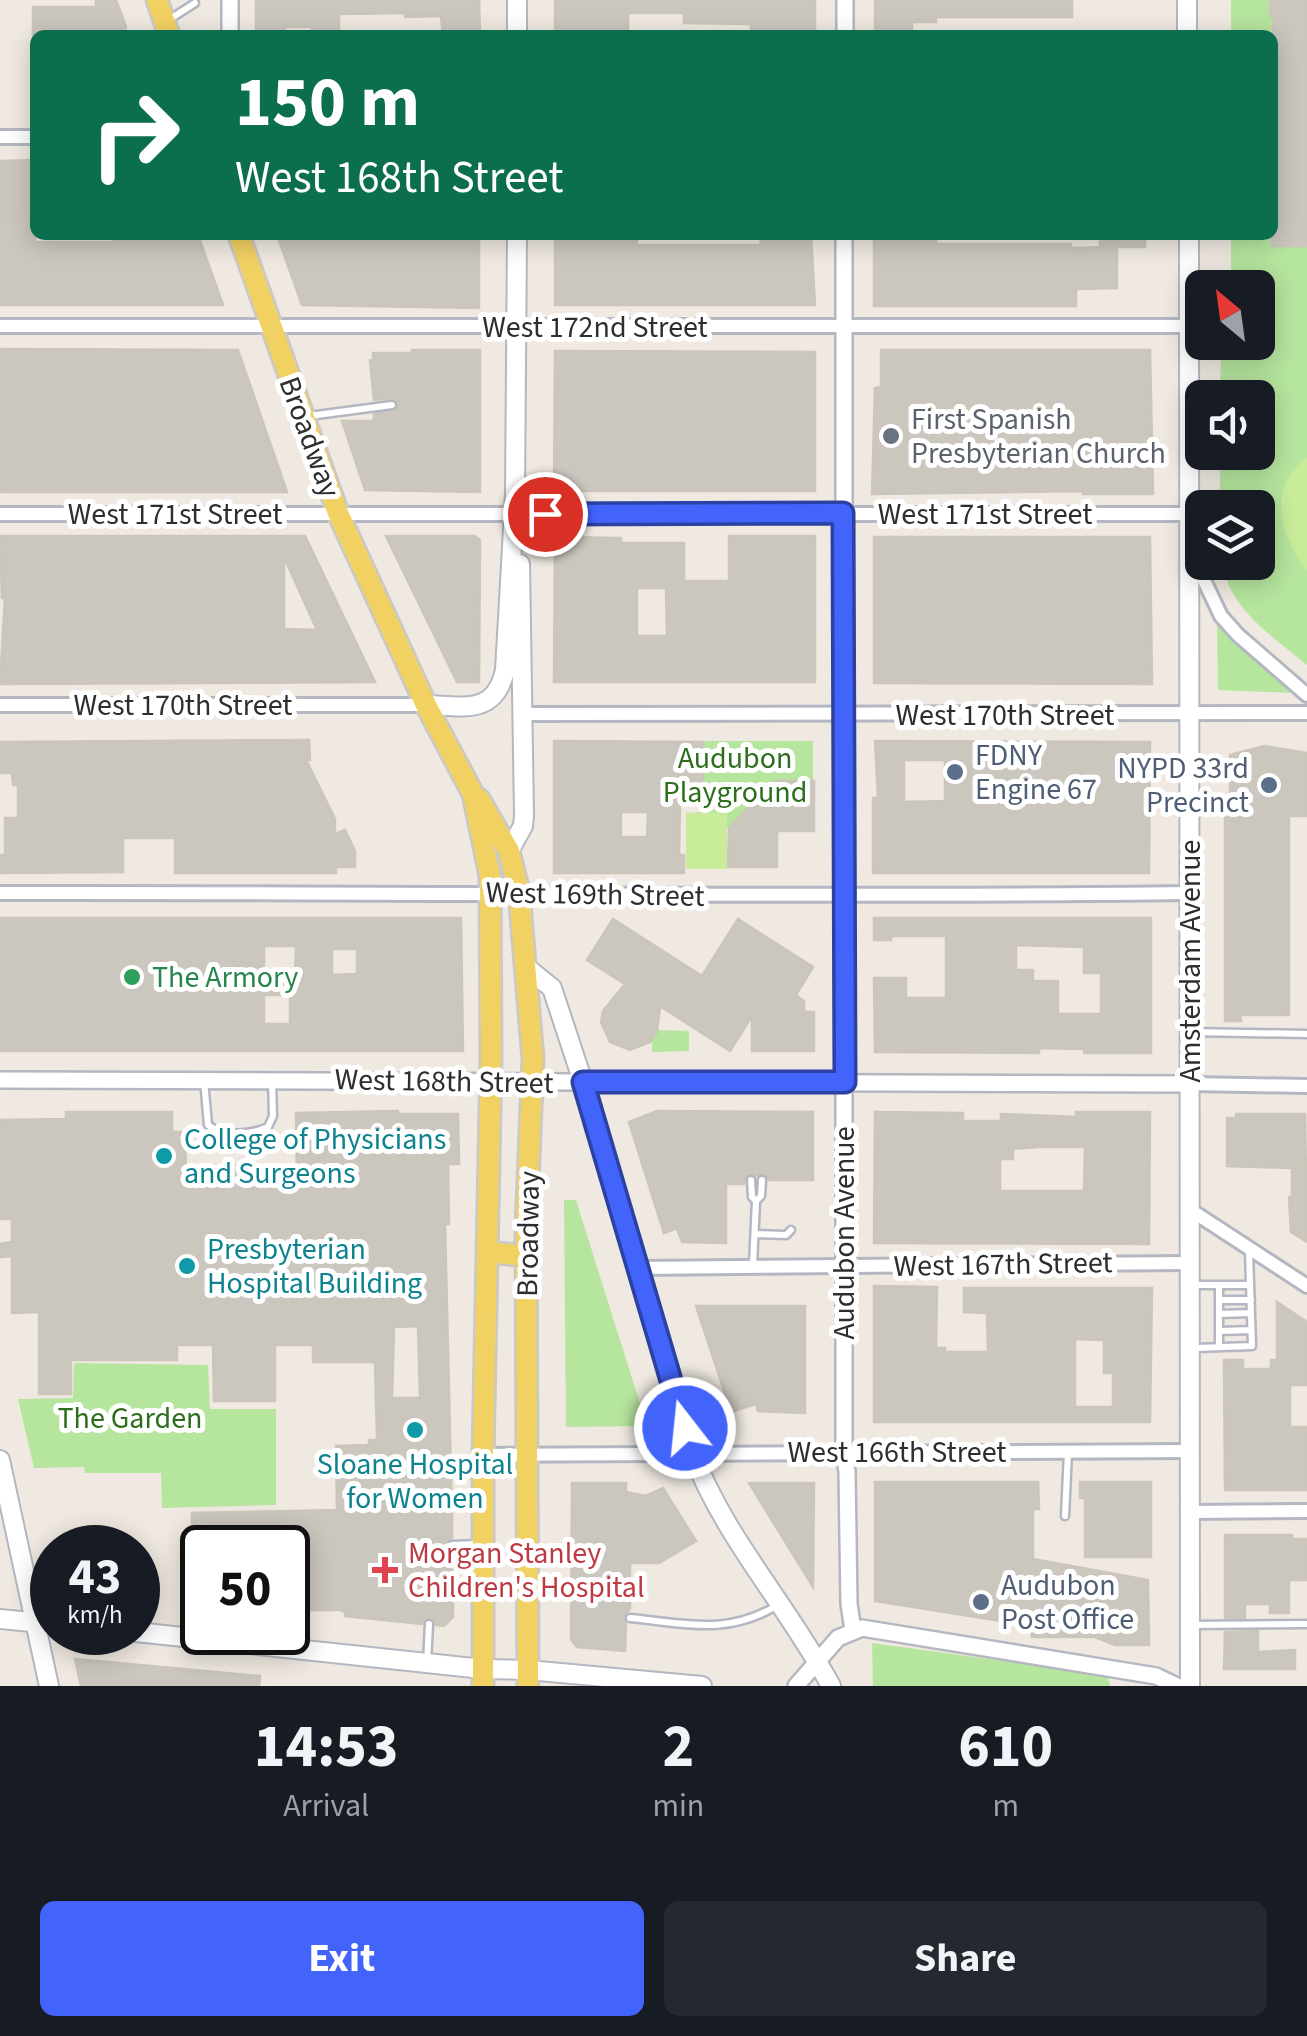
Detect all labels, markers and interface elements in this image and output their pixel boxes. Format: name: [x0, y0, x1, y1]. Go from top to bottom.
text: 150 m: [235, 53, 420, 153]
icon: right: [70, 70, 200, 200]
text: West 168th Street: [235, 146, 563, 210]
north arrow: [1185, 270, 1275, 360]
map controls: [1185, 270, 1275, 580]
street label: West 172nd Street: [482, 306, 708, 349]
street label: Broadway: [268, 371, 351, 504]
button: sound: [1185, 380, 1275, 470]
place label: First Spanish Presbyterian Church: [911, 398, 1166, 475]
marker: First Spanish Presbyterian Church: [880, 425, 902, 447]
pin: [503, 472, 588, 557]
icon: arrive: [518, 487, 573, 542]
button: layers: [1185, 490, 1275, 580]
street label: West 171st Street: [68, 493, 282, 536]
street label: West 171st Street: [878, 493, 1092, 536]
street label: West 170th Street: [74, 684, 292, 727]
street label: West 170th Street: [896, 694, 1114, 737]
place label: FDNY Engine 67: [975, 734, 1097, 811]
park label: Audubon Playground: [663, 737, 807, 814]
place label: NYPD 33rd Precinct: [1117, 747, 1249, 824]
marker: FDNY Engine 67: [944, 761, 966, 783]
marker: NYPD 33rd Precinct: [1258, 774, 1280, 796]
street label: Amsterdam Avenue: [1169, 840, 1212, 1082]
street label: West 169th Street: [485, 871, 705, 918]
place label: The Armory: [152, 956, 298, 999]
marker: The Armory: [121, 966, 143, 988]
street label: West 168th Street: [334, 1058, 554, 1105]
place label: College of Physicians and Surgeons: [184, 1118, 446, 1195]
street label: Audubon Avenue: [823, 1126, 866, 1340]
marker: College of Physicians and Surgeons: [153, 1145, 175, 1167]
street label: Broadway: [506, 1171, 551, 1297]
place label: Presbyterian Hospital Building: [207, 1228, 422, 1305]
street label: West 167th Street: [893, 1241, 1113, 1288]
marker: Presbyterian Hospital Building: [176, 1255, 198, 1277]
position arrow: [633, 1376, 737, 1480]
park label: The Garden: [58, 1397, 202, 1440]
marker: Sloane Hospital for Women: [404, 1419, 426, 1441]
street label: West 166th Street: [788, 1431, 1006, 1474]
place label: Sloane Hospital for Women: [317, 1443, 513, 1520]
speed limit sign: 50: [180, 1525, 310, 1655]
place label: Morgan Stanley Children's Hospital: [408, 1532, 645, 1609]
text: 43: [69, 1542, 121, 1613]
marker: Morgan Stanley Children's Hospital: [372, 1557, 398, 1583]
place label: Audubon Post Office: [1001, 1564, 1134, 1641]
marker: Audubon Post Office: [970, 1591, 992, 1613]
text: km/h: [67, 1597, 123, 1633]
text: 14:53: [254, 1705, 399, 1790]
text: 2: [663, 1705, 694, 1790]
text: 610: [958, 1705, 1053, 1790]
text: Arrival: [283, 1783, 369, 1829]
text: min: [652, 1783, 704, 1829]
text: m: [992, 1783, 1019, 1829]
button: Exit: [40, 1901, 644, 2016]
button: Share: [664, 1901, 1267, 2016]

